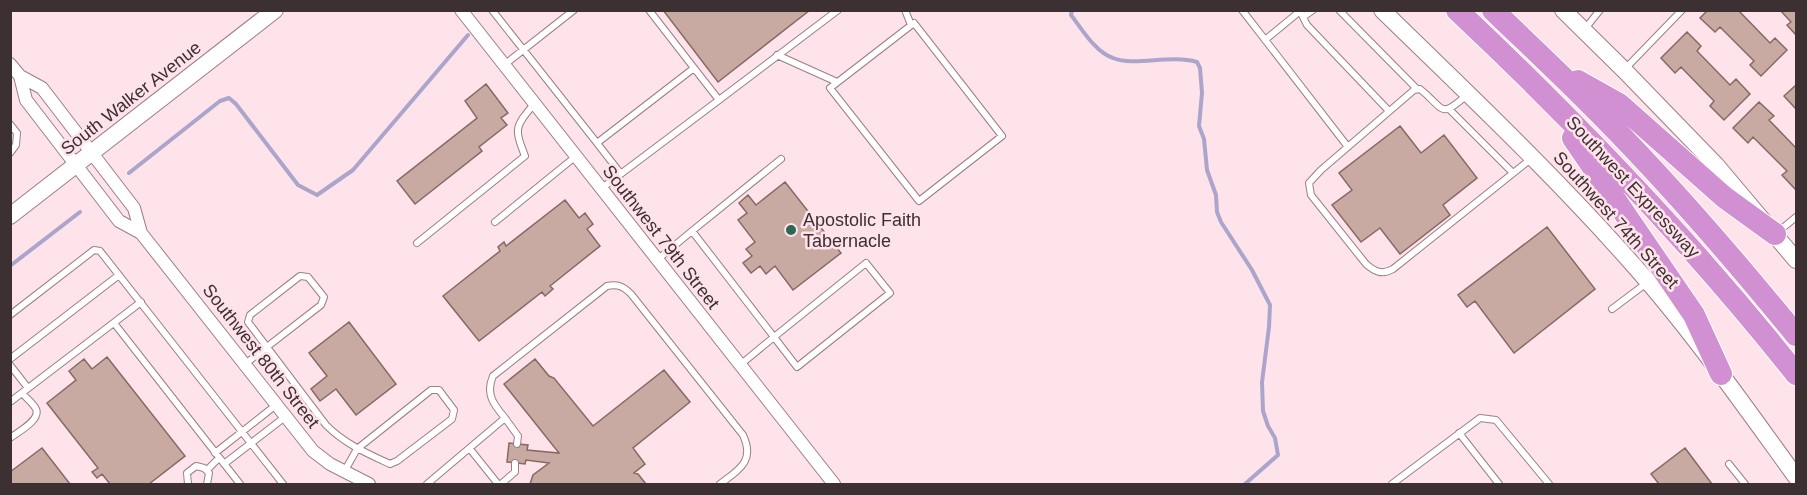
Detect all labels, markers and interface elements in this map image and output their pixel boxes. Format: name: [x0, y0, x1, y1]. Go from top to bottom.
street label: South Walker Avenue: [57, 37, 205, 159]
street label: Southwest Expressway: [1562, 112, 1704, 262]
street label: Southwest 74th Street: [1549, 147, 1683, 293]
street label: Southwest 79th Street: [599, 161, 723, 313]
place label: Apostolic Faith Tabernacle: [803, 210, 921, 251]
marker: Apostolic Faith Tabernacle: [784, 223, 798, 237]
street label: Southwest 80th Street: [199, 280, 323, 432]

